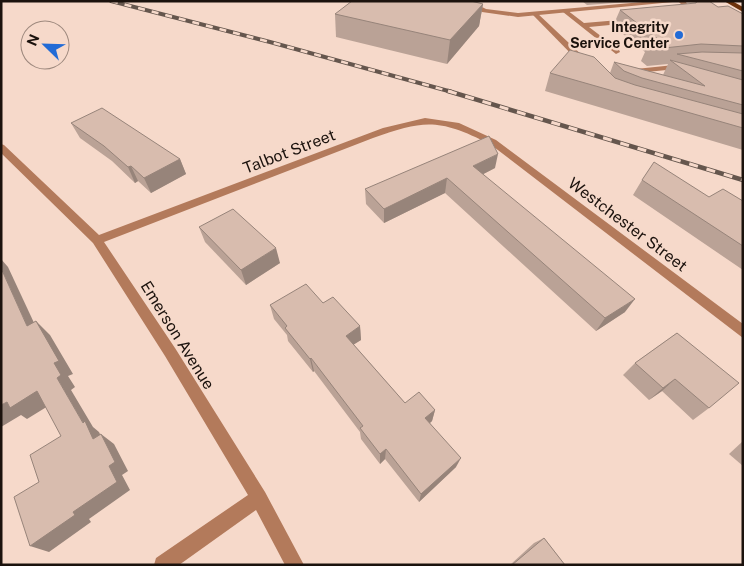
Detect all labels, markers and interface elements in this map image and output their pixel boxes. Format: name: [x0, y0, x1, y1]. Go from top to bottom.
place label: Integrity Service Center: [570, 19, 669, 51]
north arrow: [20, 20, 70, 70]
marker: Integrity Service Center: [673, 29, 685, 41]
text: N: [24, 32, 43, 48]
street label: Talbot Street: [240, 125, 338, 178]
street label: Westchester Street: [564, 173, 691, 275]
street label: Emerson Avenue: [137, 278, 218, 393]

